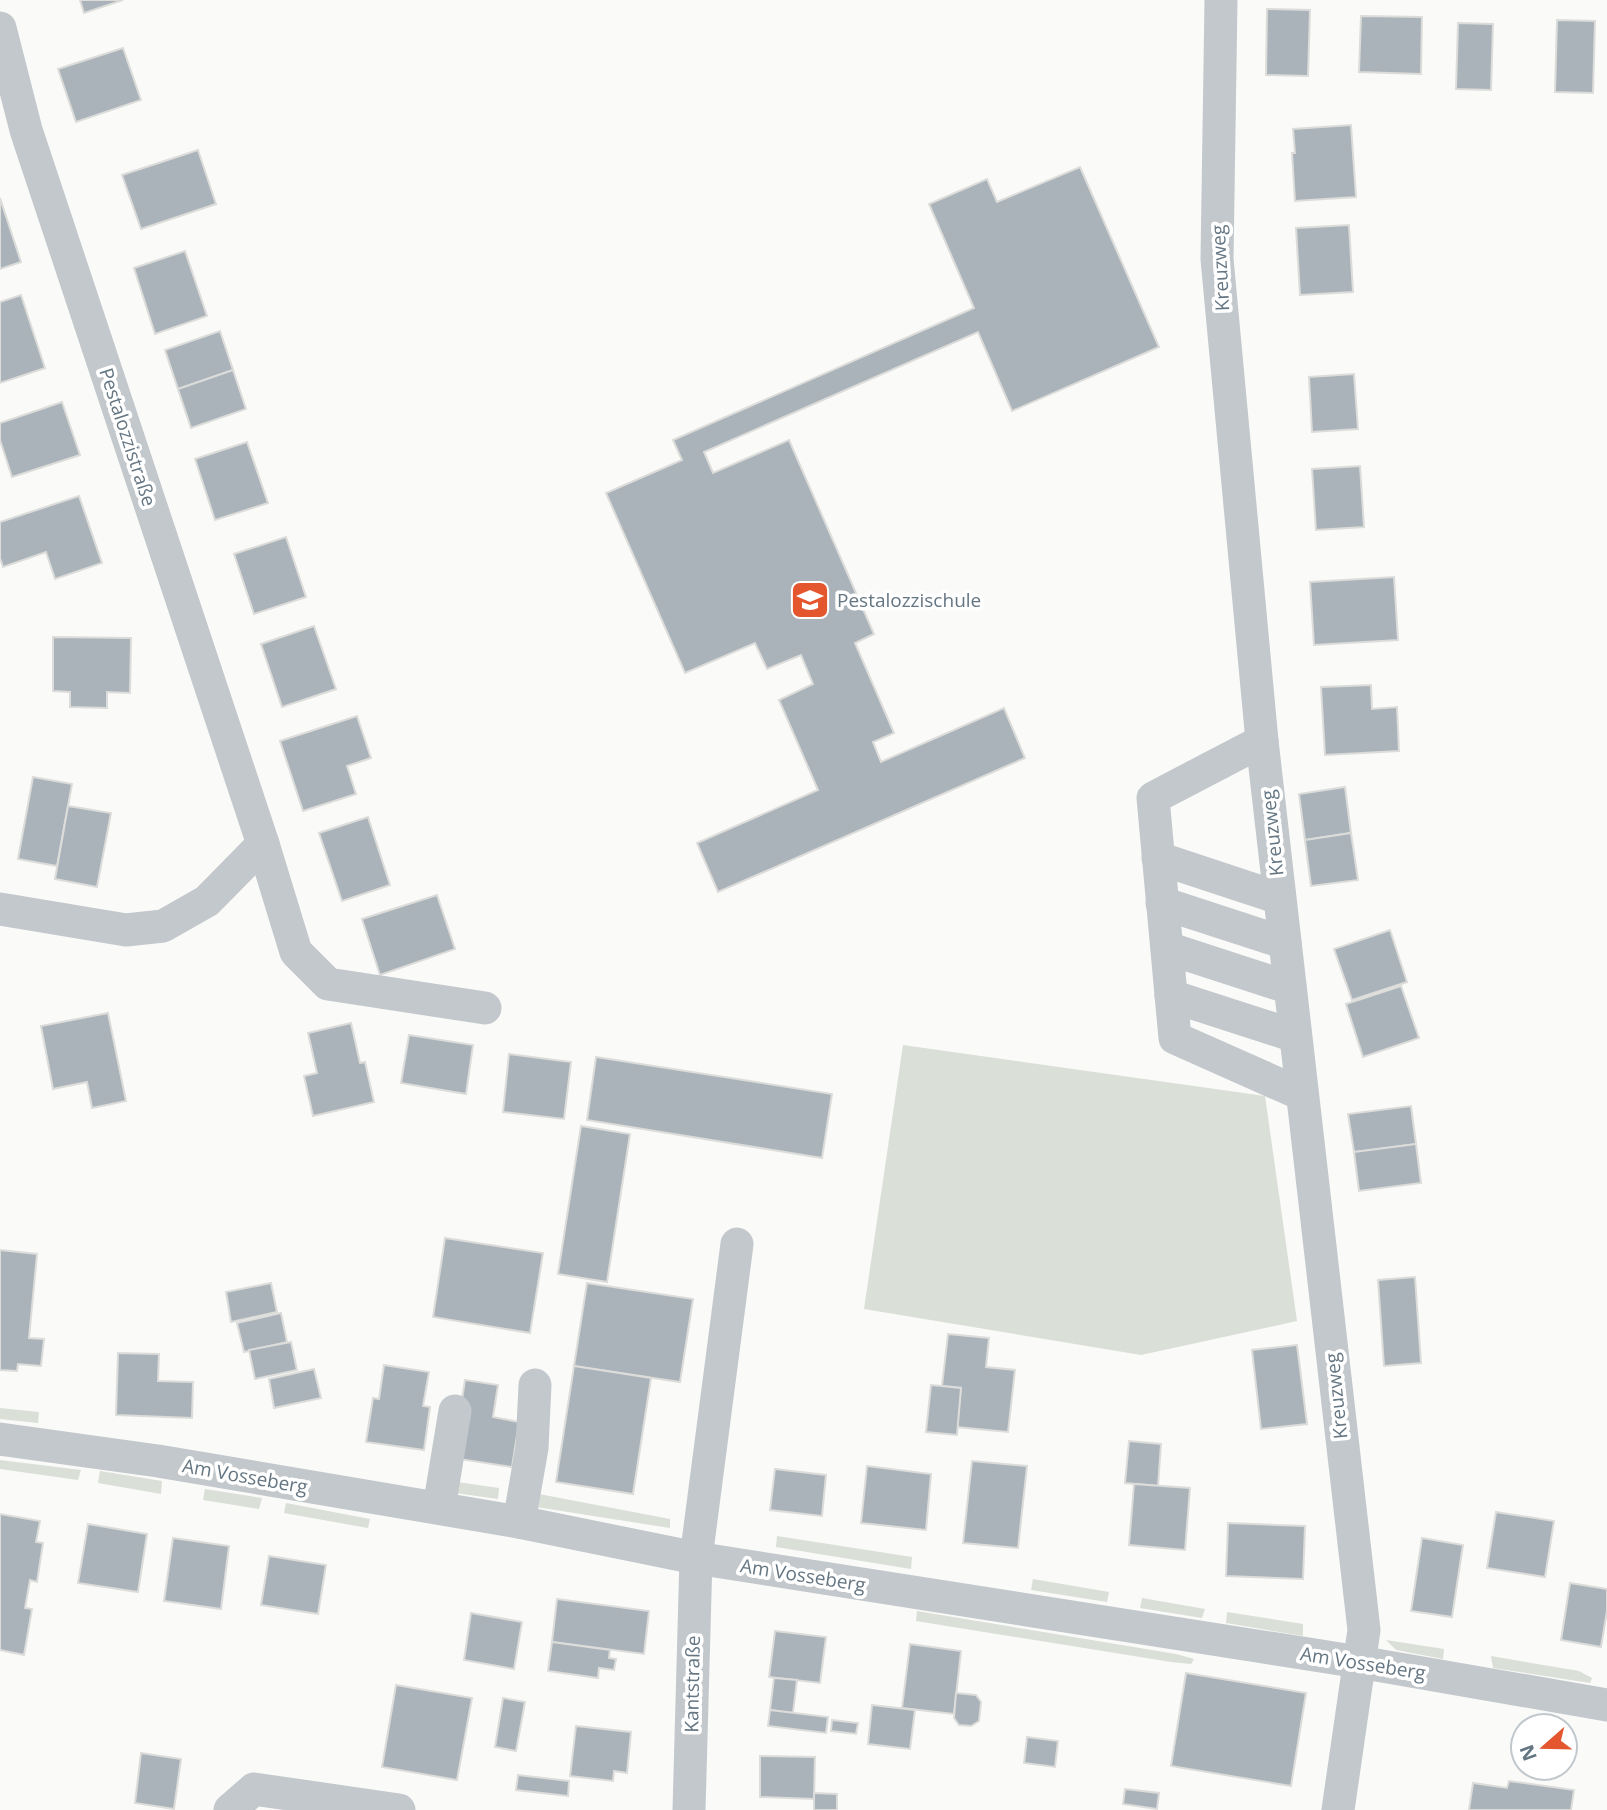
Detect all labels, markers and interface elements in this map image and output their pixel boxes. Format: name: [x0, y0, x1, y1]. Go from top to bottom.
street label: Kreuzweg: [1205, 224, 1235, 312]
street label: Pestalozzistraße: [93, 365, 163, 509]
school or university icon: Pestalozzischule: [789, 579, 831, 621]
place label: Pestalozzischule: [837, 587, 981, 613]
street label: Kreuzweg: [1255, 789, 1289, 877]
street label: Kreuzweg: [1319, 1352, 1353, 1440]
street label: Am Vosseberg: [180, 1452, 310, 1500]
street label: Am Vosseberg: [739, 1552, 867, 1598]
street label: Kantstraße: [678, 1635, 706, 1733]
street label: Am Vosseberg: [1299, 1640, 1427, 1686]
north arrow: [1509, 1712, 1579, 1782]
text: N: [1513, 1741, 1543, 1765]

